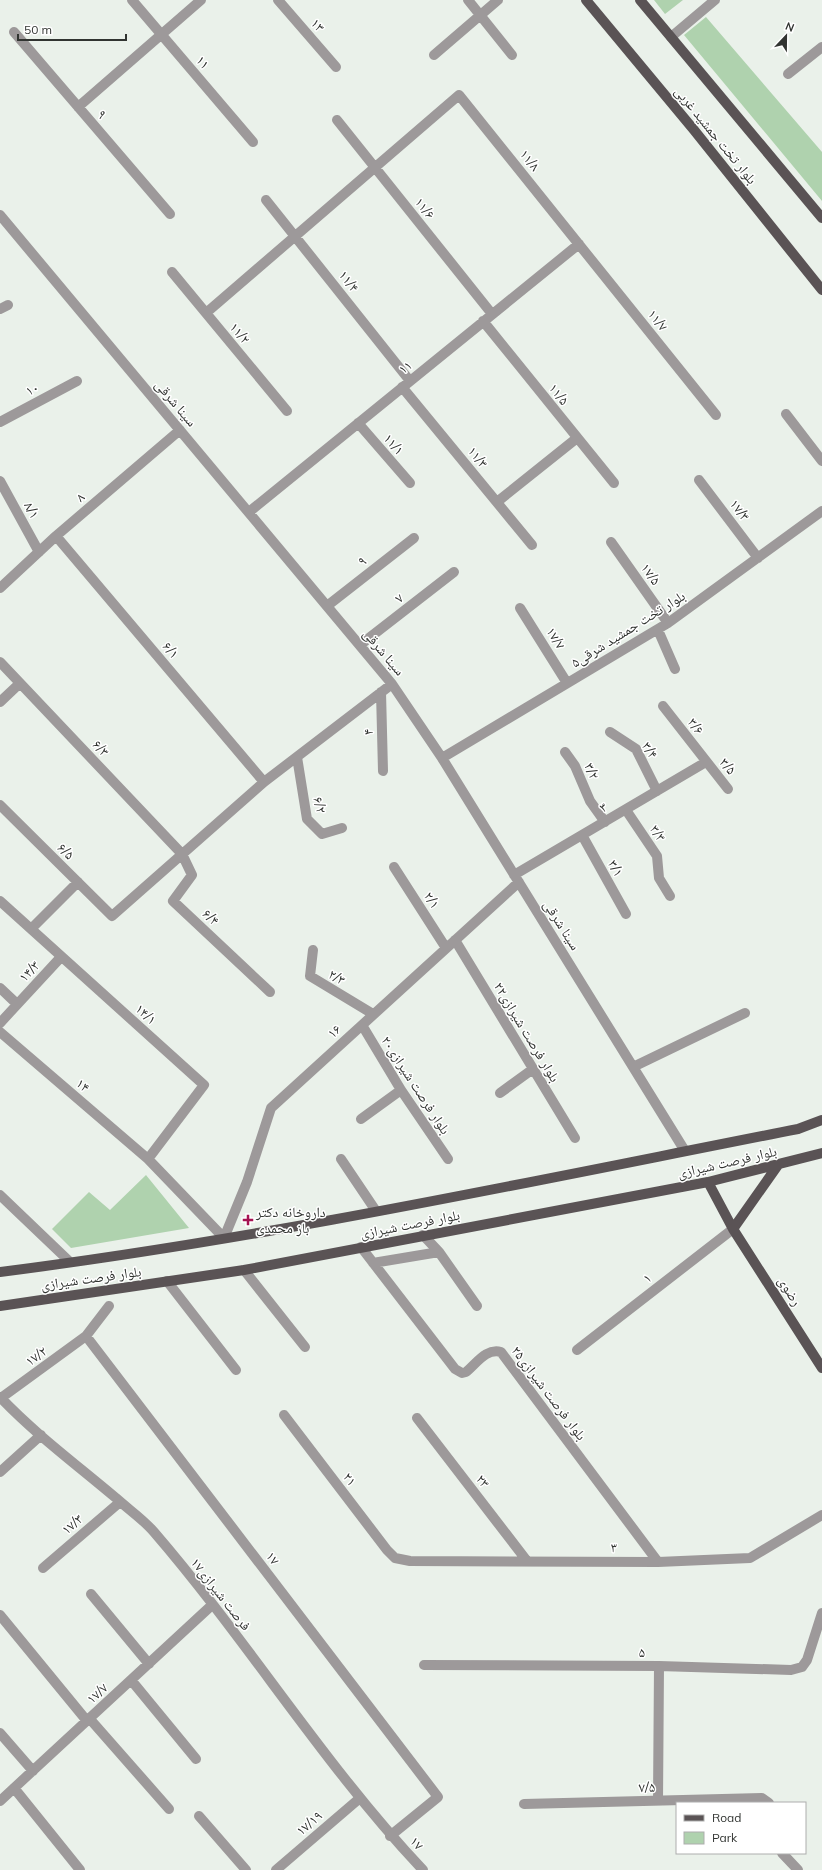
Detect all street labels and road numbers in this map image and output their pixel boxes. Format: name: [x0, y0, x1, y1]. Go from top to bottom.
street label: ۱۳: [307, 14, 329, 36]
street label: ۱۱: [192, 51, 214, 73]
street label: بلوار تخت جمشید غربی: [671, 82, 761, 188]
street label: ۹: [93, 106, 111, 122]
street label: ۱۱/۸: [516, 145, 544, 175]
street label: ۱۱/۶: [411, 193, 439, 223]
street label: ۱۱/۴: [335, 266, 363, 296]
street label: ۱۱/۷: [644, 305, 672, 335]
street label: ۱۱/۲: [226, 318, 254, 348]
street label: ۱۱: [394, 356, 416, 378]
street label: سینا شرقی: [151, 376, 201, 430]
street label: ۱۰: [22, 378, 42, 400]
street label: ۱۱/۵: [545, 379, 573, 409]
street label: ۱۱/۱: [380, 429, 408, 459]
street label: ۱۱/۳: [464, 442, 492, 472]
street label: ۸: [72, 488, 88, 506]
street label: ۱۷/۳: [726, 495, 754, 525]
street label: ۸/۱: [20, 498, 44, 522]
street label: ۹: [354, 552, 370, 570]
street label: ۱۷/۵: [637, 559, 665, 589]
street label: بلوار تخت جمشید شرقی۵: [568, 586, 689, 671]
street label: ۷: [391, 589, 407, 607]
street label: ۱۷/۷: [542, 624, 570, 652]
street label: سینا شرقی: [359, 625, 409, 679]
street label: ۶/۱: [159, 638, 183, 662]
street label: ۳/۶: [684, 714, 708, 738]
street label: ۴: [359, 729, 377, 735]
street label: ۶/۳: [89, 736, 113, 760]
street label: ۳/۴: [638, 738, 662, 762]
street label: ۳/۵: [716, 754, 740, 778]
street label: ۳/۲: [580, 760, 604, 782]
street label: ۶/۲: [309, 795, 331, 815]
street label: ۳: [596, 798, 610, 816]
street label: ۳/۳: [646, 821, 670, 845]
street label: ۶/۵: [54, 839, 78, 863]
street label: ۳/۱: [604, 856, 628, 880]
street label: ۲/۱: [420, 888, 444, 912]
street label: سینا شرقی: [540, 897, 584, 953]
street label: ۶/۴: [199, 905, 223, 929]
street label: ۱۴/۳: [15, 956, 43, 986]
street label: ۲/۳: [325, 965, 349, 989]
street label: بلوار فرصت شیرازی۲۲: [490, 979, 564, 1086]
street label: ۱۴/۱: [131, 1000, 161, 1028]
street label: ۱۶: [323, 1020, 345, 1042]
street label: بلوار فرصت شیرازی۲۰: [377, 1032, 455, 1138]
street label: ۱۴: [72, 1074, 94, 1096]
street label: بلوار فرصت شیرازی: [676, 1142, 778, 1182]
street label: بلوار فرصت شیرازی: [359, 1205, 462, 1242]
street label: بلوار فرصت شیرازی: [40, 1262, 142, 1294]
street label: ۱: [639, 1269, 655, 1287]
street label: رضوی: [774, 1273, 806, 1309]
street label: ۱۷/۲: [21, 1342, 51, 1370]
street label: بلوار فرصت شیرازی۲۵: [508, 1342, 590, 1444]
street label: ۲۱: [339, 1469, 361, 1489]
street label: ۲۳: [472, 1471, 494, 1491]
street label: ۱۷/۳: [57, 1510, 87, 1538]
street label: ۳: [611, 1538, 617, 1556]
street label: ۱۷: [262, 1548, 284, 1568]
street label: ۱۷فرصت شیرازی: [187, 1554, 255, 1634]
street label: ۵: [639, 1643, 645, 1661]
street label: ۱۷/۷: [82, 1679, 112, 1707]
street label: ۷/۵: [639, 1778, 655, 1796]
street label: ۱۷/۱۹: [292, 1807, 326, 1839]
street label: ۱۷: [406, 1832, 428, 1854]

